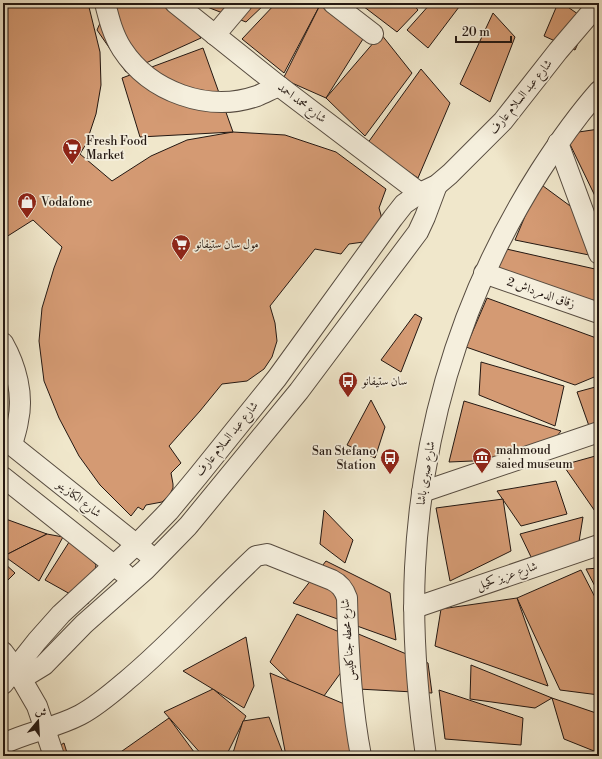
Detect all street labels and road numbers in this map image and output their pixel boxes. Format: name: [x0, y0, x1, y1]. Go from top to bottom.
street label: شارع عبد السلام عارف: [486, 56, 558, 139]
street label: شارع محمد احمد: [273, 80, 329, 129]
street label: زقاق الدمرداش 2: [505, 274, 577, 313]
street label: شارع عبد السلام عارف: [192, 398, 264, 481]
street label: شارع صبرى باشا: [414, 440, 441, 507]
street label: شارع الكازينو: [51, 476, 104, 523]
street label: شارع عزيز كحيل: [475, 559, 541, 596]
street label: شارع محطه جناكليس: [338, 598, 361, 682]

